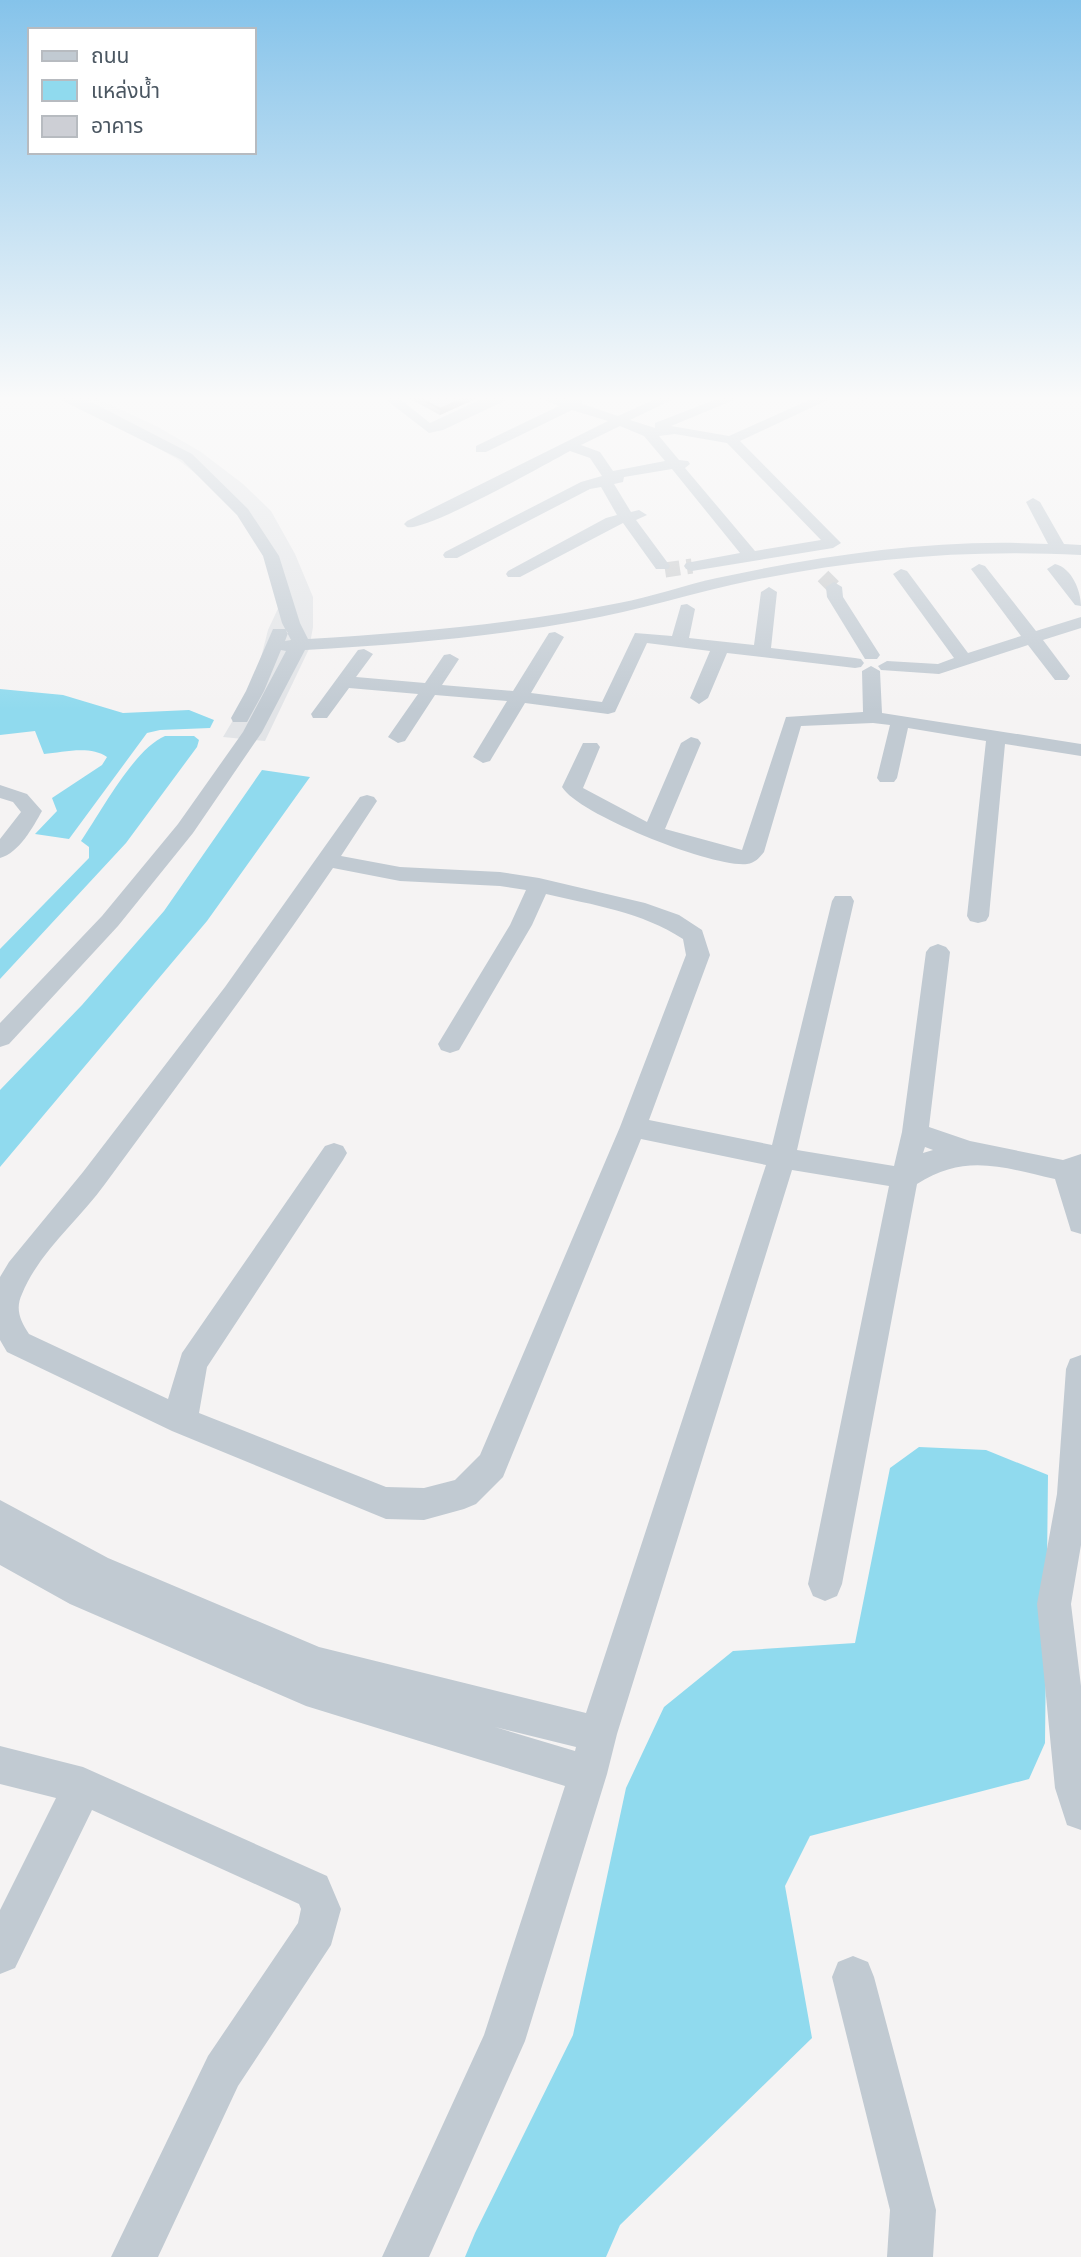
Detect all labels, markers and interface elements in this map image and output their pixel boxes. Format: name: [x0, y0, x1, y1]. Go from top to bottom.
legend: [28, 28, 256, 154]
text: ถนน: [91, 44, 129, 67]
text: แหล่งน้ำ: [91, 76, 160, 102]
text: อาคาร: [91, 114, 143, 137]

